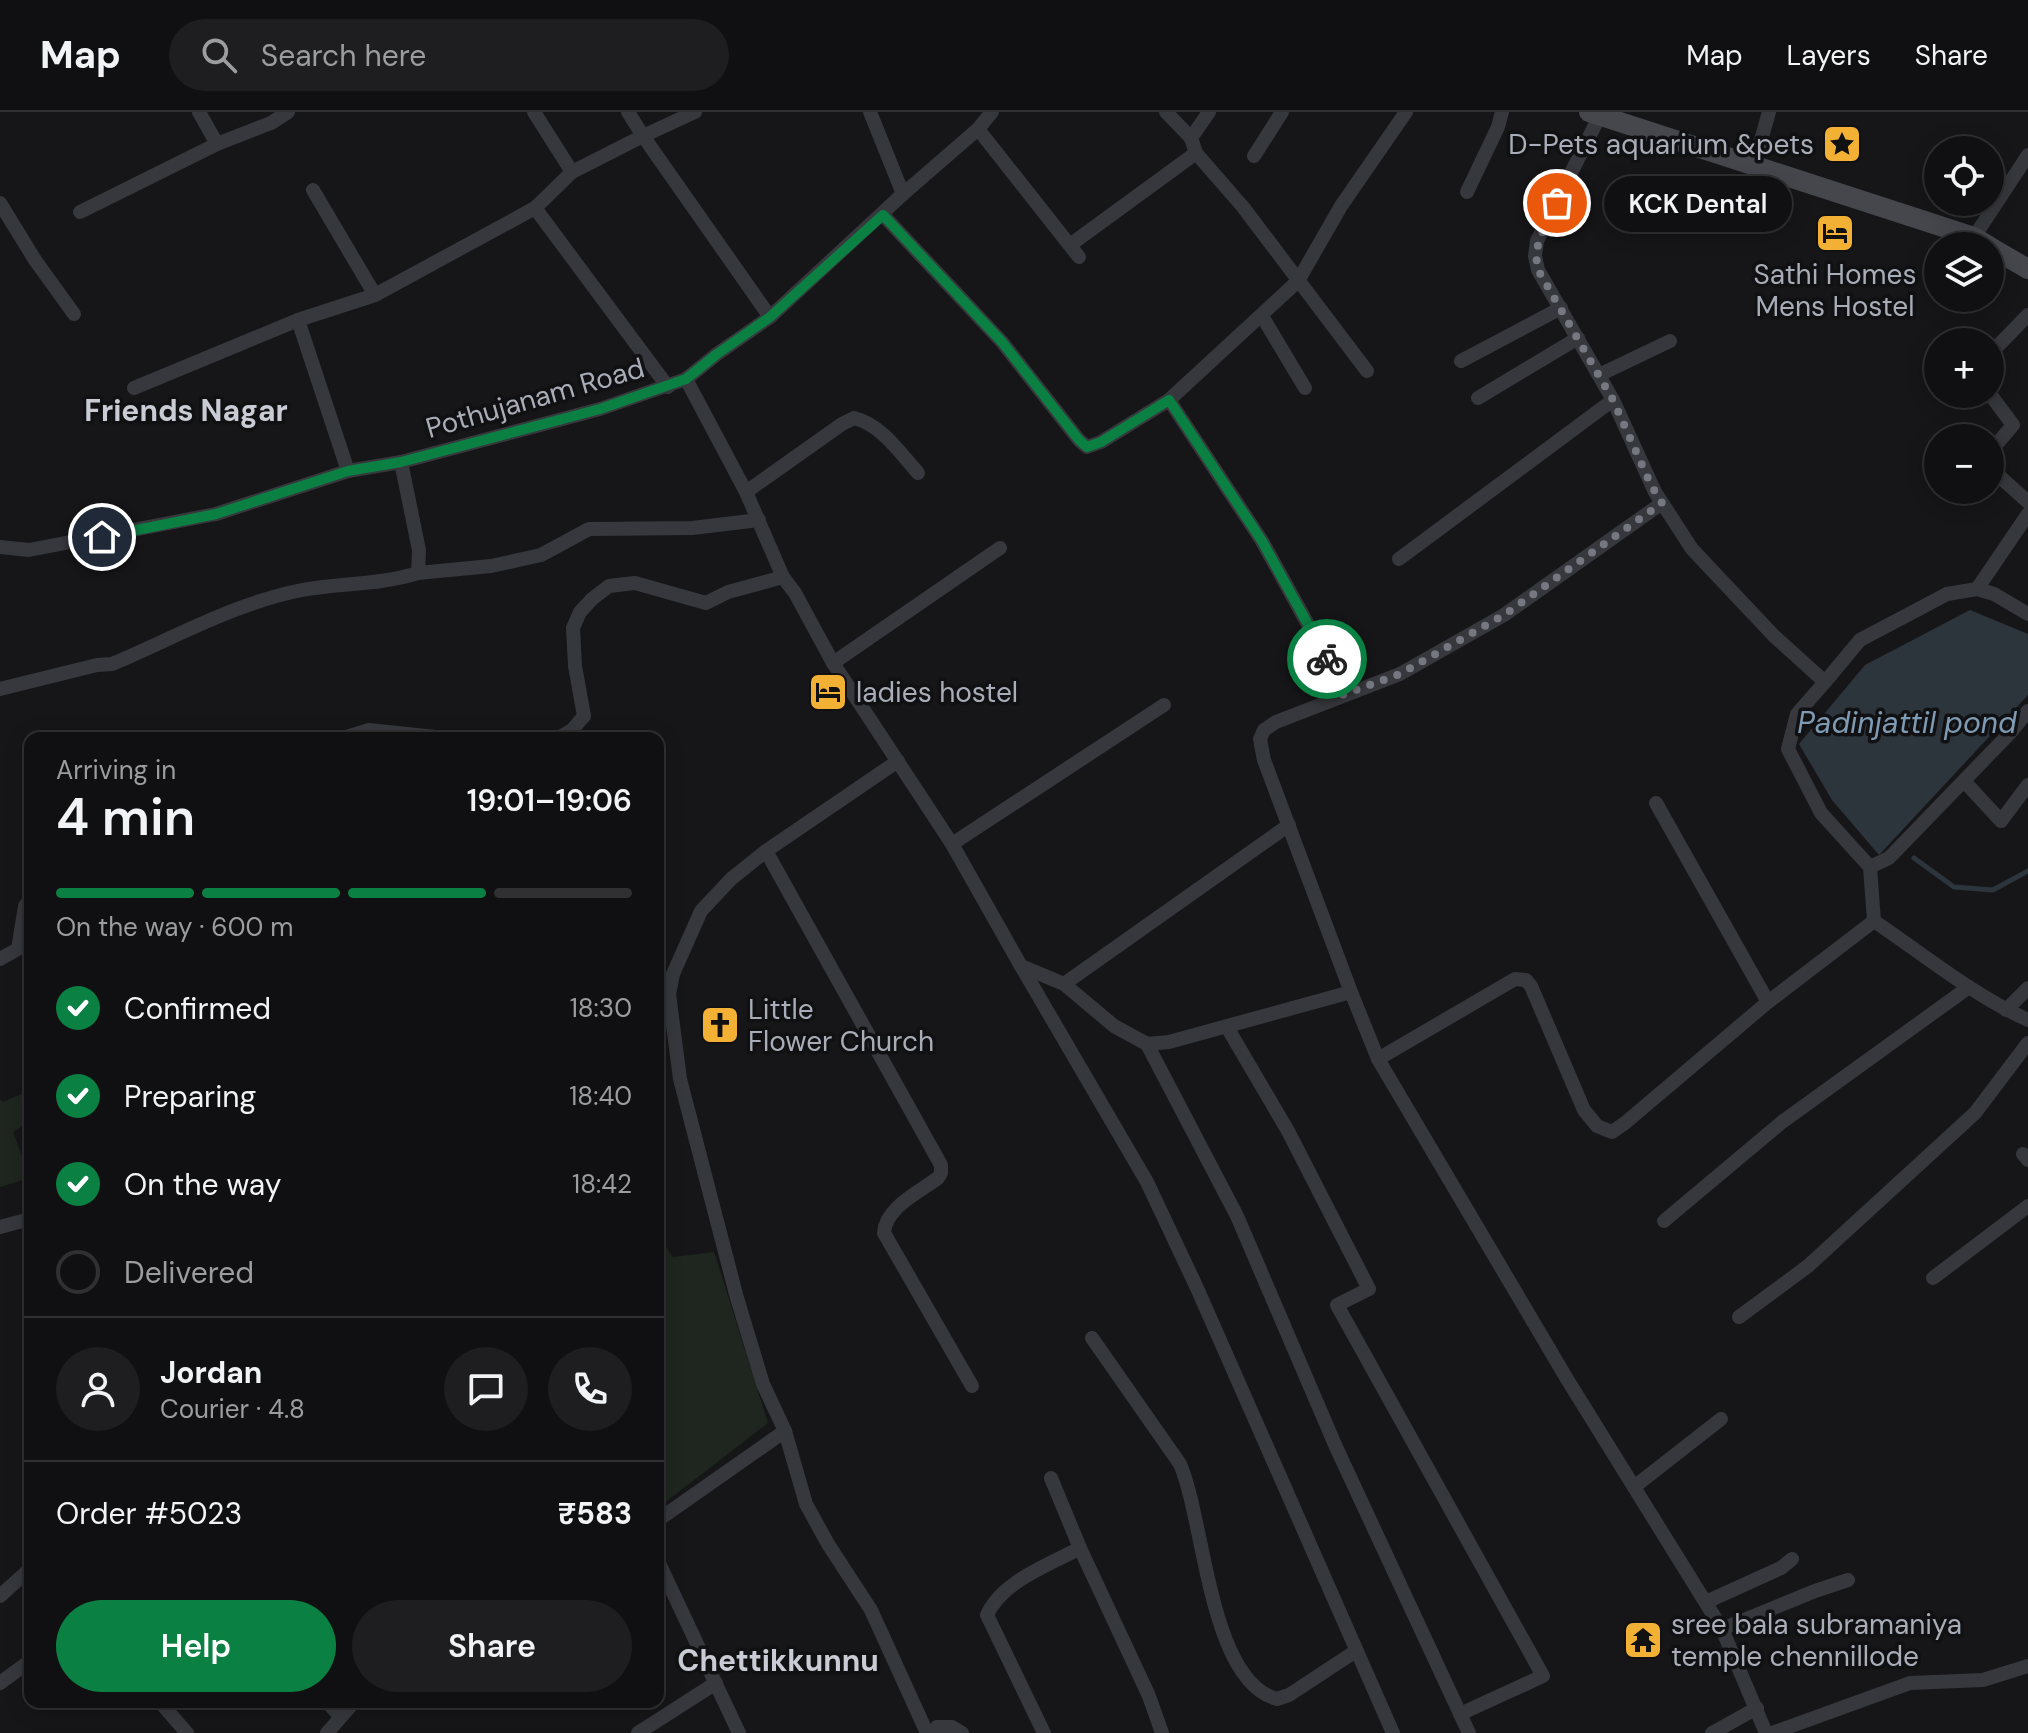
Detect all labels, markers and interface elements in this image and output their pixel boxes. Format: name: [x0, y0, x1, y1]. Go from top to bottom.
search box: [169, 19, 729, 91]
text: Map: [40, 30, 121, 80]
icon: search: [197, 33, 241, 77]
text: Search here: [261, 36, 426, 75]
text: Map: [1686, 37, 1743, 74]
text: Layers: [1787, 37, 1871, 74]
text: Share: [1915, 37, 1988, 74]
place icon: D-Pets aquarium &pets: [1821, 123, 1863, 165]
place label: D-Pets aquarium &pets: [1508, 126, 1814, 163]
map controls: [1924, 136, 2004, 504]
button: locate: [1924, 136, 2004, 216]
pin: [1523, 169, 1591, 237]
callout: KCK Dental: [1605, 175, 1793, 231]
icon: bag: [1535, 181, 1579, 225]
text: KCK Dental: [1629, 187, 1767, 221]
hotel icon: Sathi Homes Mens Hostel: [1814, 212, 1856, 254]
button: layers: [1924, 232, 2004, 312]
place label: Sathi Homes Mens Hostel: [1754, 256, 1916, 325]
button: +: [1924, 328, 2004, 408]
street label: Pothujanam Road: [422, 349, 648, 447]
district label: Friends Nagar: [84, 391, 288, 430]
button: −: [1924, 424, 2004, 504]
pin: [68, 503, 136, 571]
icon: home: [80, 515, 124, 559]
courier: [1287, 619, 1367, 699]
icon: bike: [1305, 637, 1349, 681]
hotel icon: ladies hostel: [807, 671, 849, 713]
place label: ladies hostel: [856, 674, 1018, 711]
water label: Padinjattil pond: [1797, 703, 2018, 742]
text: Arriving in: [56, 753, 176, 787]
text: 19:01–19:06: [467, 781, 632, 820]
text: 4 min: [56, 783, 195, 851]
text: On the way · 600 m: [56, 910, 293, 944]
icon: check: [56, 986, 100, 1030]
text: Confirmed: [124, 989, 271, 1028]
text: 18:30: [570, 991, 632, 1025]
place label: Little Flower Church: [748, 991, 934, 1060]
church icon: Little Flower Church: [699, 1004, 741, 1046]
icon: check: [56, 1074, 100, 1118]
text: Preparing: [124, 1077, 256, 1116]
text: 18:40: [569, 1079, 632, 1113]
icon: check: [56, 1162, 100, 1206]
text: On the way: [124, 1165, 281, 1204]
text: 18:42: [572, 1167, 632, 1201]
text: Delivered: [124, 1253, 254, 1292]
button: person: [56, 1347, 140, 1431]
button: chat: [444, 1347, 528, 1431]
button: phone: [548, 1347, 632, 1431]
text: Jordan: [160, 1353, 262, 1392]
text: Courier · 4.8: [160, 1392, 305, 1426]
text: Order #5023: [56, 1494, 242, 1533]
text: ₹583: [558, 1494, 632, 1533]
button: Help: [56, 1600, 336, 1692]
button: Share: [352, 1600, 632, 1692]
place label: sree bala subramaniya temple chennillode: [1671, 1606, 1962, 1675]
temple icon: sree bala subramaniya temple chennillode: [1622, 1619, 1664, 1661]
district label: Chettikkunnu: [677, 1641, 879, 1680]

